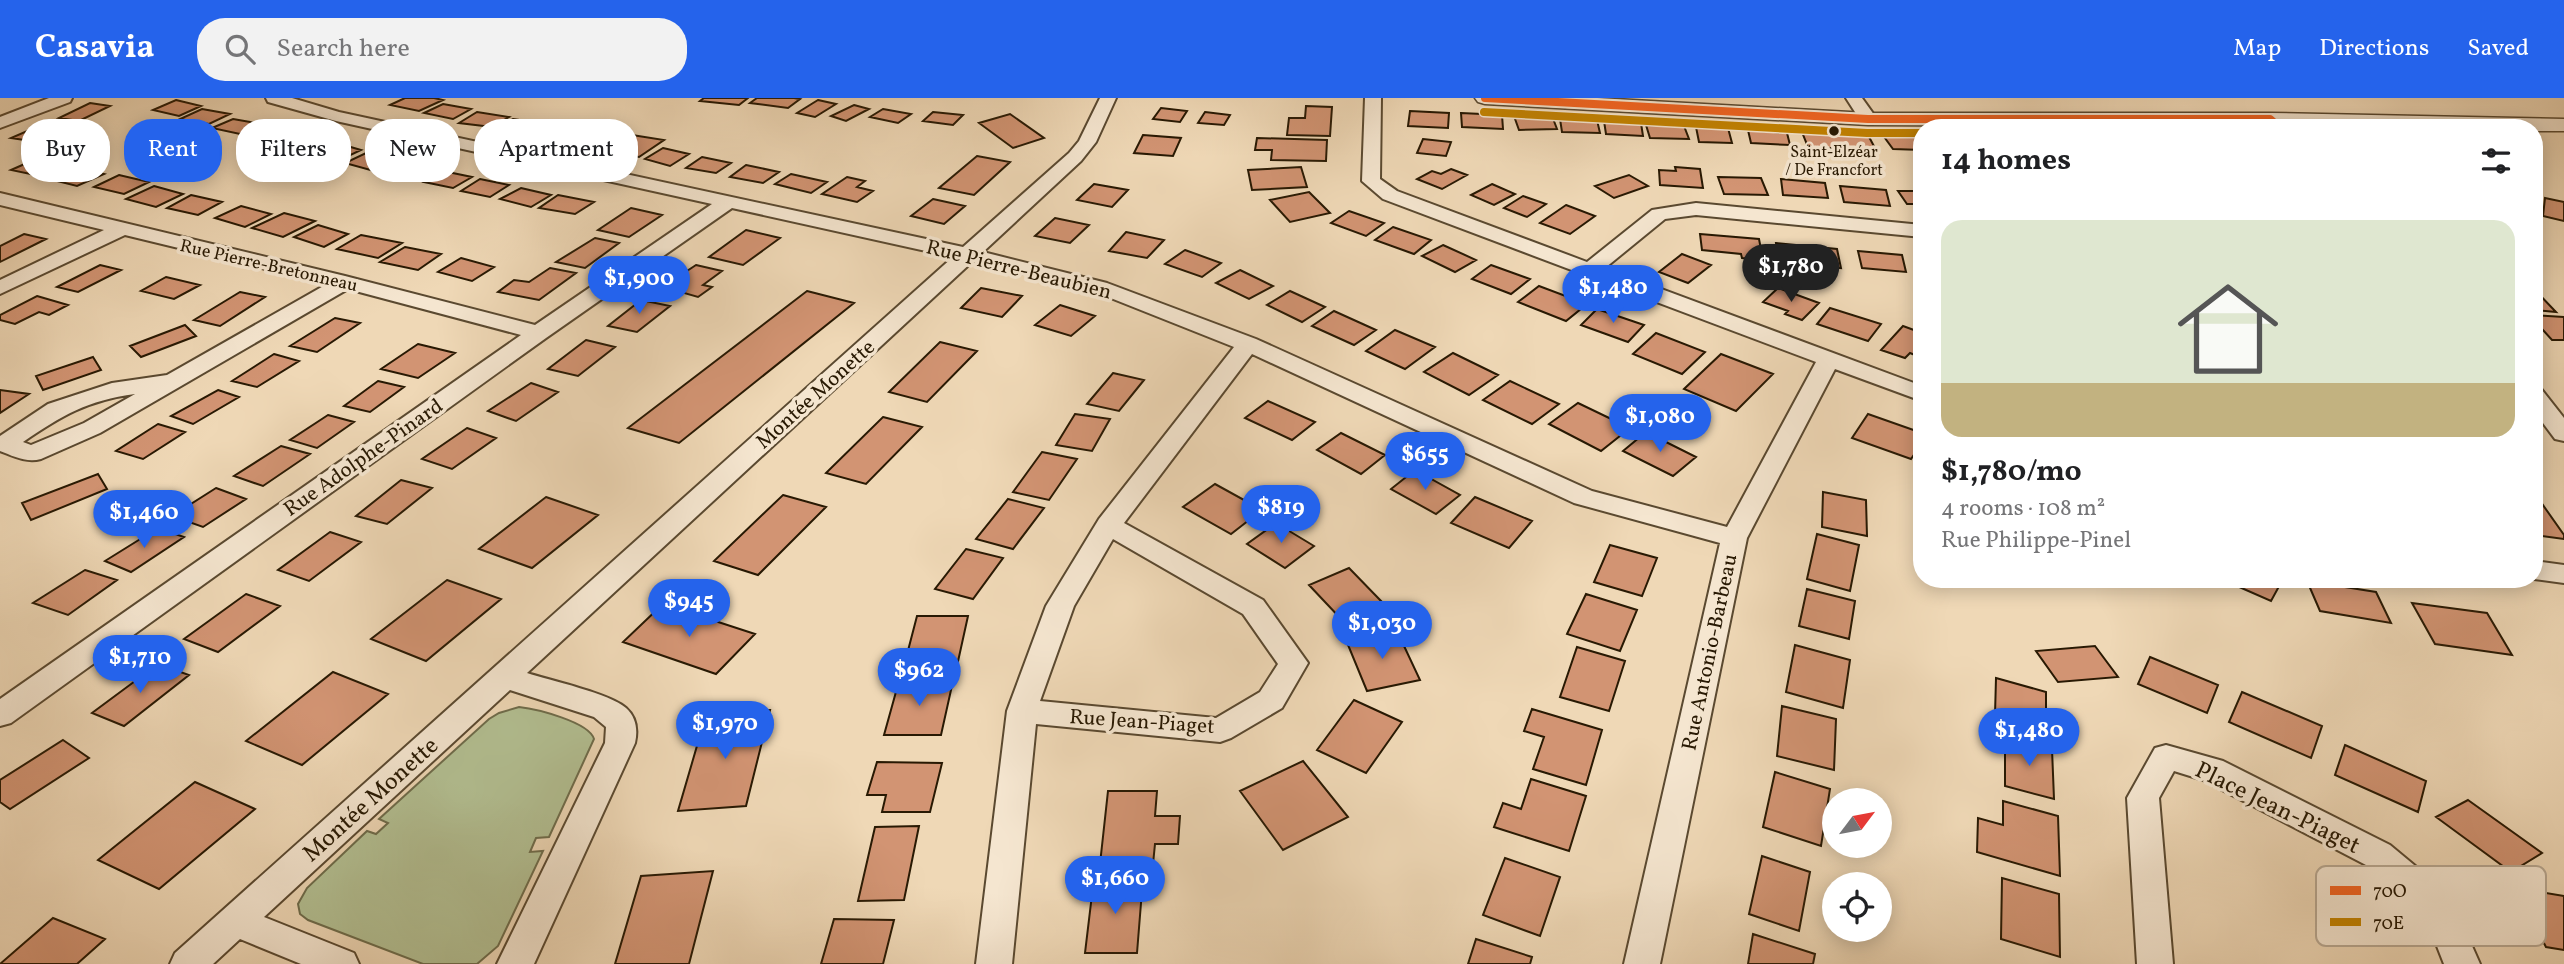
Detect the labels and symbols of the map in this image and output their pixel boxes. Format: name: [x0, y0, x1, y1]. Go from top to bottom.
marker: Saint-Elzéar / De Francfort: [1827, 124, 1841, 138]
place label: Saint-Elzéar / De Francfort: [1785, 142, 1883, 182]
street label: Rue Pierre-Beaubien: [923, 233, 1114, 308]
street label: Rue Pierre-Bretonneau: [177, 234, 360, 299]
pin: $1,780: [1734, 244, 1848, 304]
pin: $1,900: [582, 256, 696, 316]
pin: $1,480: [1556, 266, 1670, 325]
street label: Montée Monette: [750, 334, 882, 456]
street label: Rue Adolphe-Pinard: [278, 392, 449, 524]
pin: $1,080: [1603, 394, 1717, 454]
pin: $655: [1384, 432, 1466, 492]
pin: $819: [1240, 486, 1322, 545]
pin: $1,460: [87, 490, 201, 550]
street label: Rue Antonio-Barbeau: [1675, 551, 1745, 753]
pin: $945: [648, 580, 730, 639]
pin: $1,030: [1325, 602, 1439, 661]
pin: $1,710: [83, 636, 197, 695]
pin: $962: [878, 648, 960, 708]
pin: $1,970: [668, 702, 782, 761]
street label: Rue Jean-Piaget: [1068, 703, 1215, 742]
pin: $1,480: [1972, 708, 2086, 768]
street label: Montée Monette: [296, 730, 447, 871]
street label: Place Jean-Piaget: [2189, 754, 2365, 864]
north arrow: [1822, 788, 1892, 858]
pin: $1,660: [1058, 856, 1172, 916]
legend: [2316, 866, 2546, 946]
text: 70O: [2373, 879, 2407, 905]
text: 70E: [2373, 911, 2404, 937]

